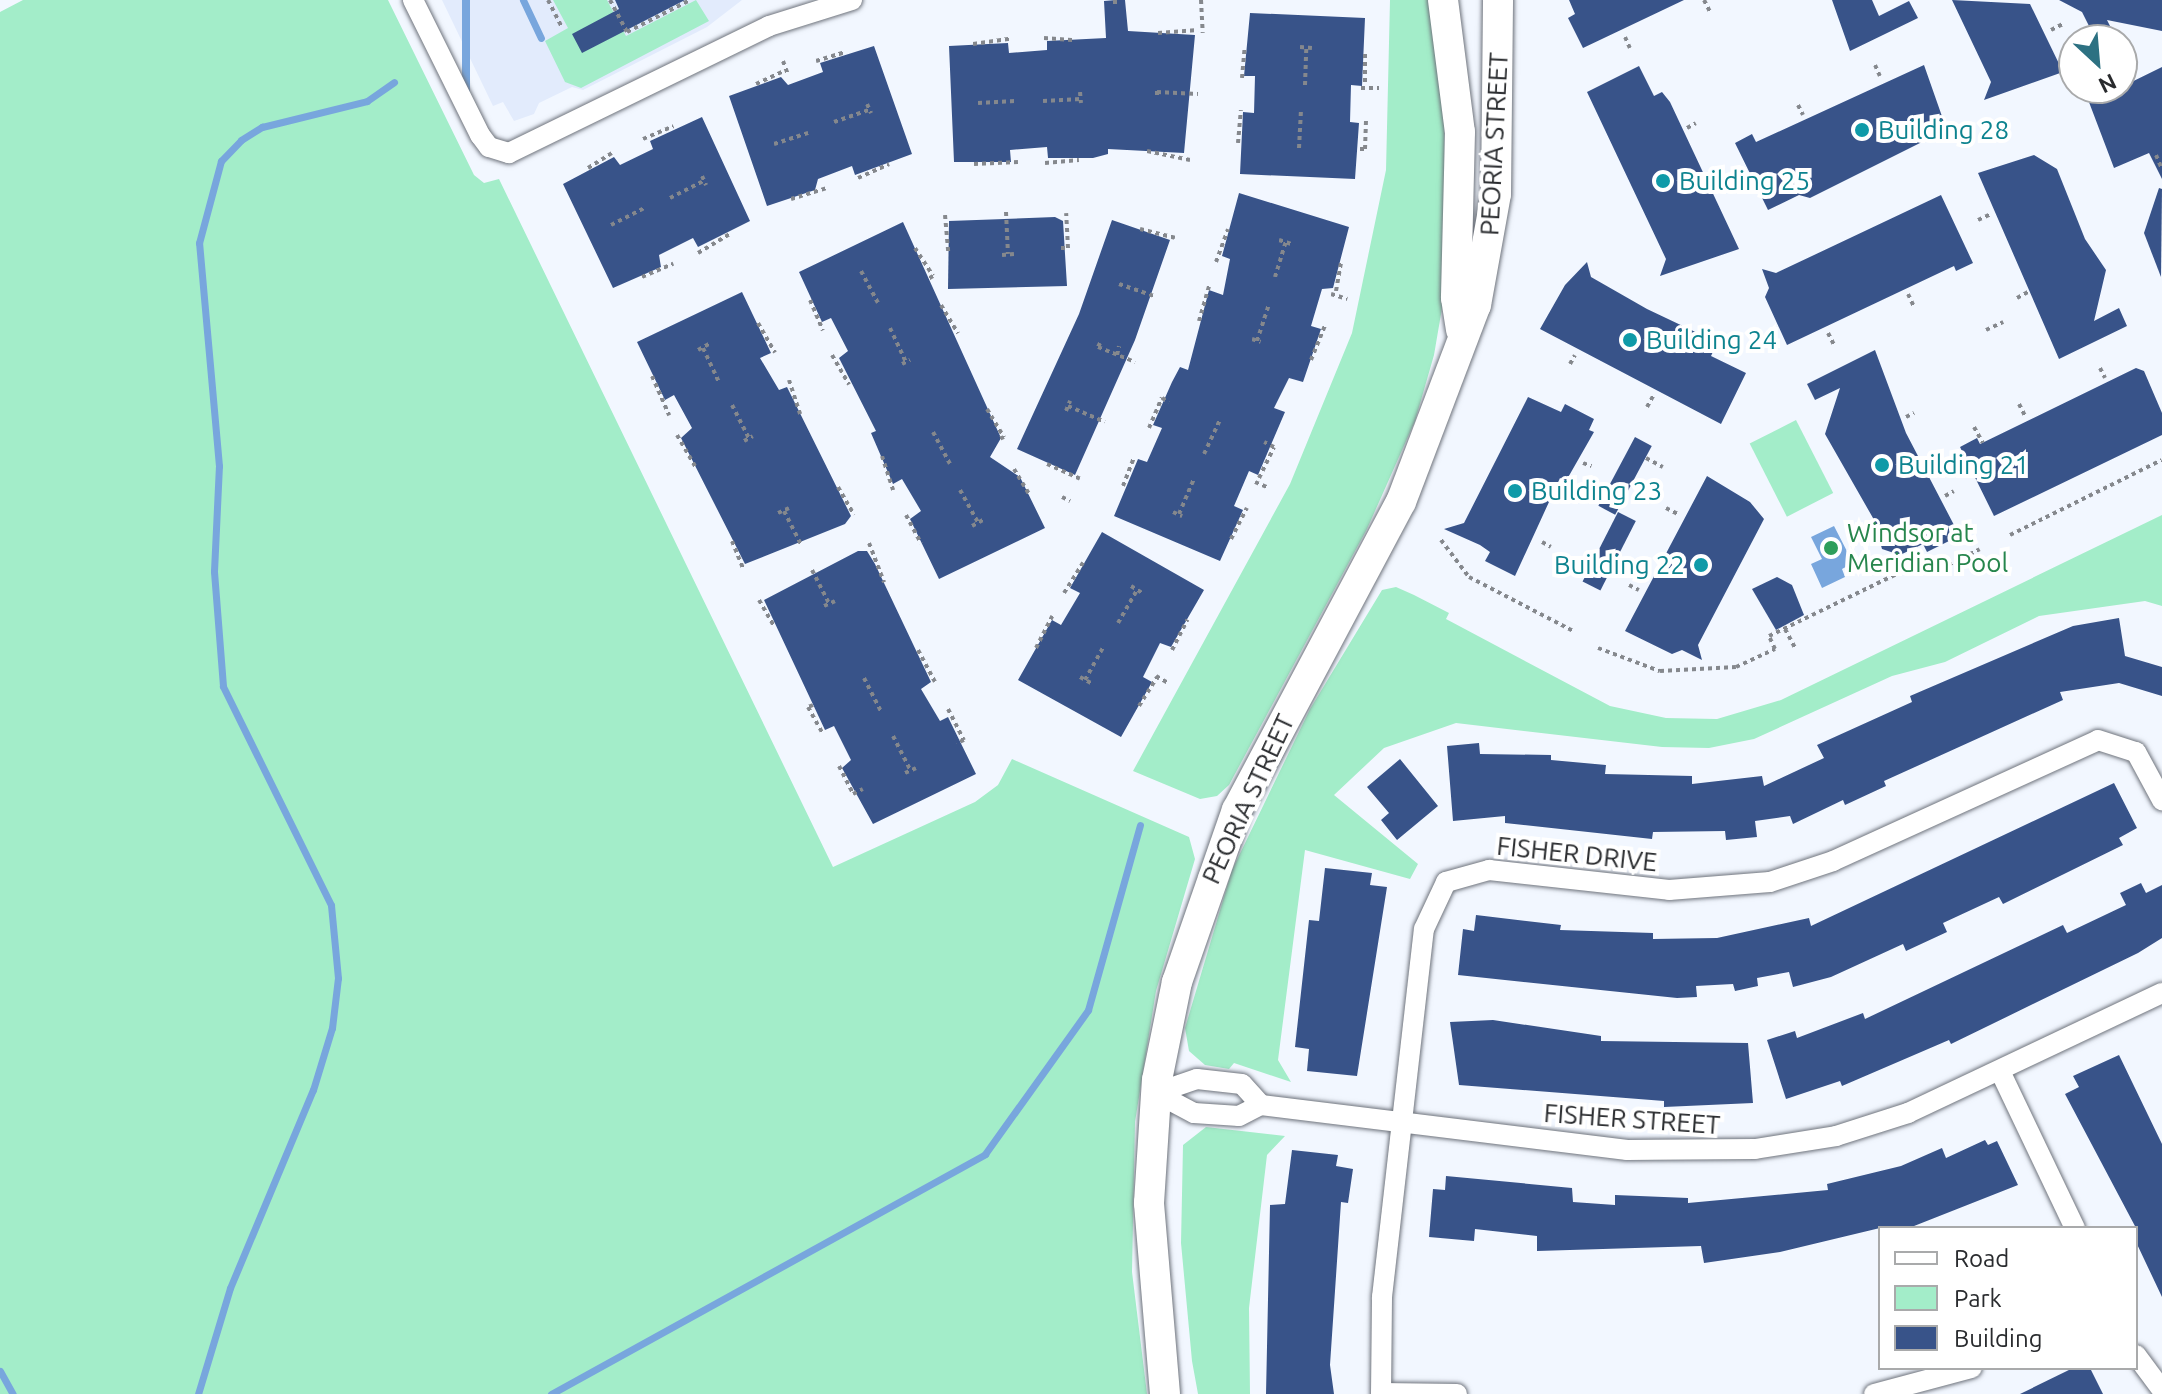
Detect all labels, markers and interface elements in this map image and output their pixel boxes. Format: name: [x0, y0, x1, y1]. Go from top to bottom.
north arrow: [2058, 24, 2138, 104]
street label: PEORIA STREET: [1474, 52, 1514, 236]
text: N: [2095, 69, 2121, 99]
place label: Building 28: [1878, 114, 2009, 146]
marker: Building 28: [1853, 121, 1871, 139]
place label: Building 25: [1679, 165, 1810, 197]
marker: Building 25: [1654, 172, 1672, 190]
place label: Building 24: [1646, 324, 1777, 356]
marker: Building 24: [1621, 331, 1639, 349]
place label: Building 21: [1898, 449, 2029, 481]
marker: Building 21: [1873, 456, 1891, 474]
place label: Building 23: [1531, 475, 1662, 507]
marker: Building 23: [1506, 482, 1524, 500]
place label: Windsor at Meridian Pool: [1847, 517, 2008, 578]
marker: Windsor at Meridian Pool: [1822, 539, 1840, 557]
place label: Building 22: [1554, 549, 1685, 581]
marker: Building 22: [1692, 556, 1710, 574]
street label: PEORIA STREET: [1195, 709, 1301, 889]
street label: FISHER DRIVE: [1495, 830, 1659, 878]
street label: FISHER STREET: [1543, 1097, 1721, 1141]
legend: [1878, 1226, 2138, 1370]
text: Road: [1954, 1245, 2009, 1272]
text: Park: [1954, 1285, 2002, 1312]
text: Building: [1954, 1325, 2042, 1352]

